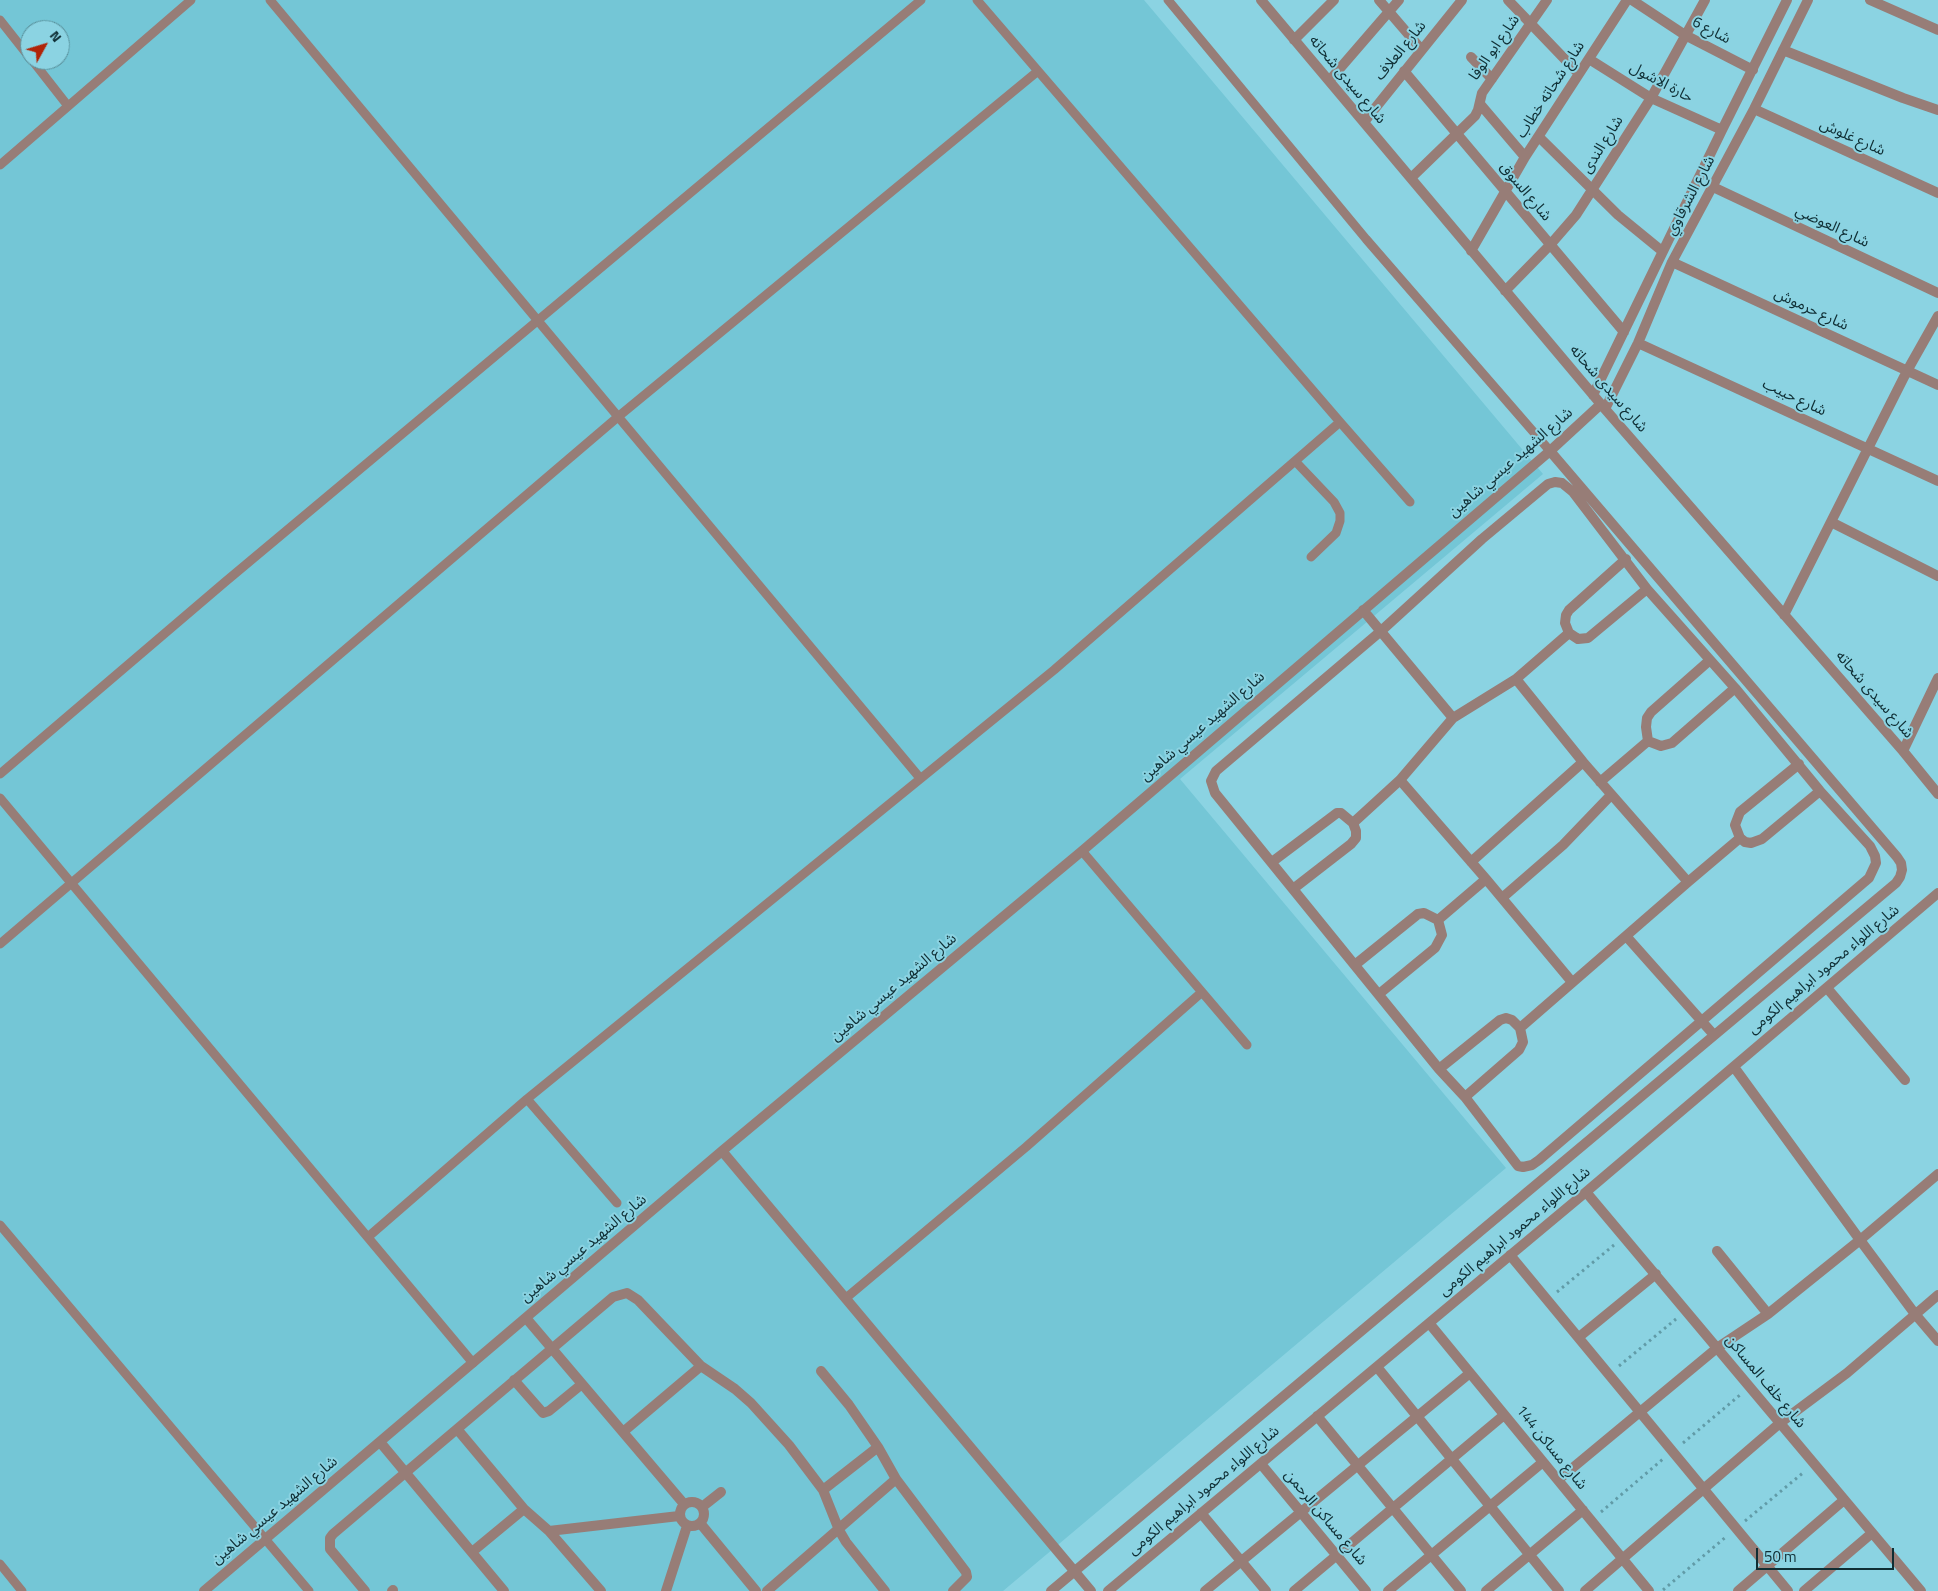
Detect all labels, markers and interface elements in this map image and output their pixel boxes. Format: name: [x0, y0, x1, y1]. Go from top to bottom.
street label: شارع ابو الوفا: [1466, 12, 1524, 84]
street label: شارع 6: [1689, 13, 1733, 49]
street label: شارع العلاف: [1371, 18, 1431, 84]
north arrow: [20, 20, 70, 70]
text: N: [45, 25, 67, 46]
street label: شارع سيدى شحاته: [1305, 32, 1389, 128]
street label: شارع شحاته خطاب: [1513, 38, 1589, 142]
street label: حارة الاشول: [1626, 59, 1696, 107]
street label: شارع الندى: [1578, 113, 1628, 177]
street label: شارع غلوش: [1816, 116, 1888, 160]
street label: شارع الشرقاوي: [1663, 153, 1719, 239]
street label: شارع السوق: [1495, 159, 1555, 225]
street label: شارع العوضي: [1792, 202, 1872, 252]
street label: شارع حرموش: [1771, 285, 1851, 335]
street label: شارع سيدى شحاته: [1565, 342, 1651, 436]
street label: شارع حبيب: [1759, 375, 1829, 421]
street label: شارع الشهيد عيسي شاهين: [1445, 404, 1577, 522]
street label: شارع سيدى شحاته: [1831, 648, 1917, 742]
street label: شارع الشهيد عيسي شاهين: [1137, 668, 1269, 786]
street label: شارع اللواء محمود ابراهيم الكومى: [1745, 901, 1903, 1039]
street label: شارع الشهيد عيسي شاهين: [827, 930, 961, 1046]
street label: شارع اللواء محمود ابراهيم الكومى: [1436, 1163, 1594, 1301]
street label: شارع الشهيد عيسي شاهين: [517, 1191, 651, 1307]
street label: شارع خلف المساكن: [1721, 1332, 1809, 1432]
street label: شارع مساكن 144: [1512, 1402, 1590, 1494]
street label: شارع اللواء محمود ابراهيم الكومى: [1125, 1422, 1283, 1560]
street label: شارع الشهيد عيسي شاهين: [208, 1453, 342, 1569]
street label: شارع مساكن الرحمن: [1280, 1467, 1370, 1569]
scale bar: [1758, 1538, 1896, 1570]
text: 50 m: [1764, 1545, 1797, 1568]

